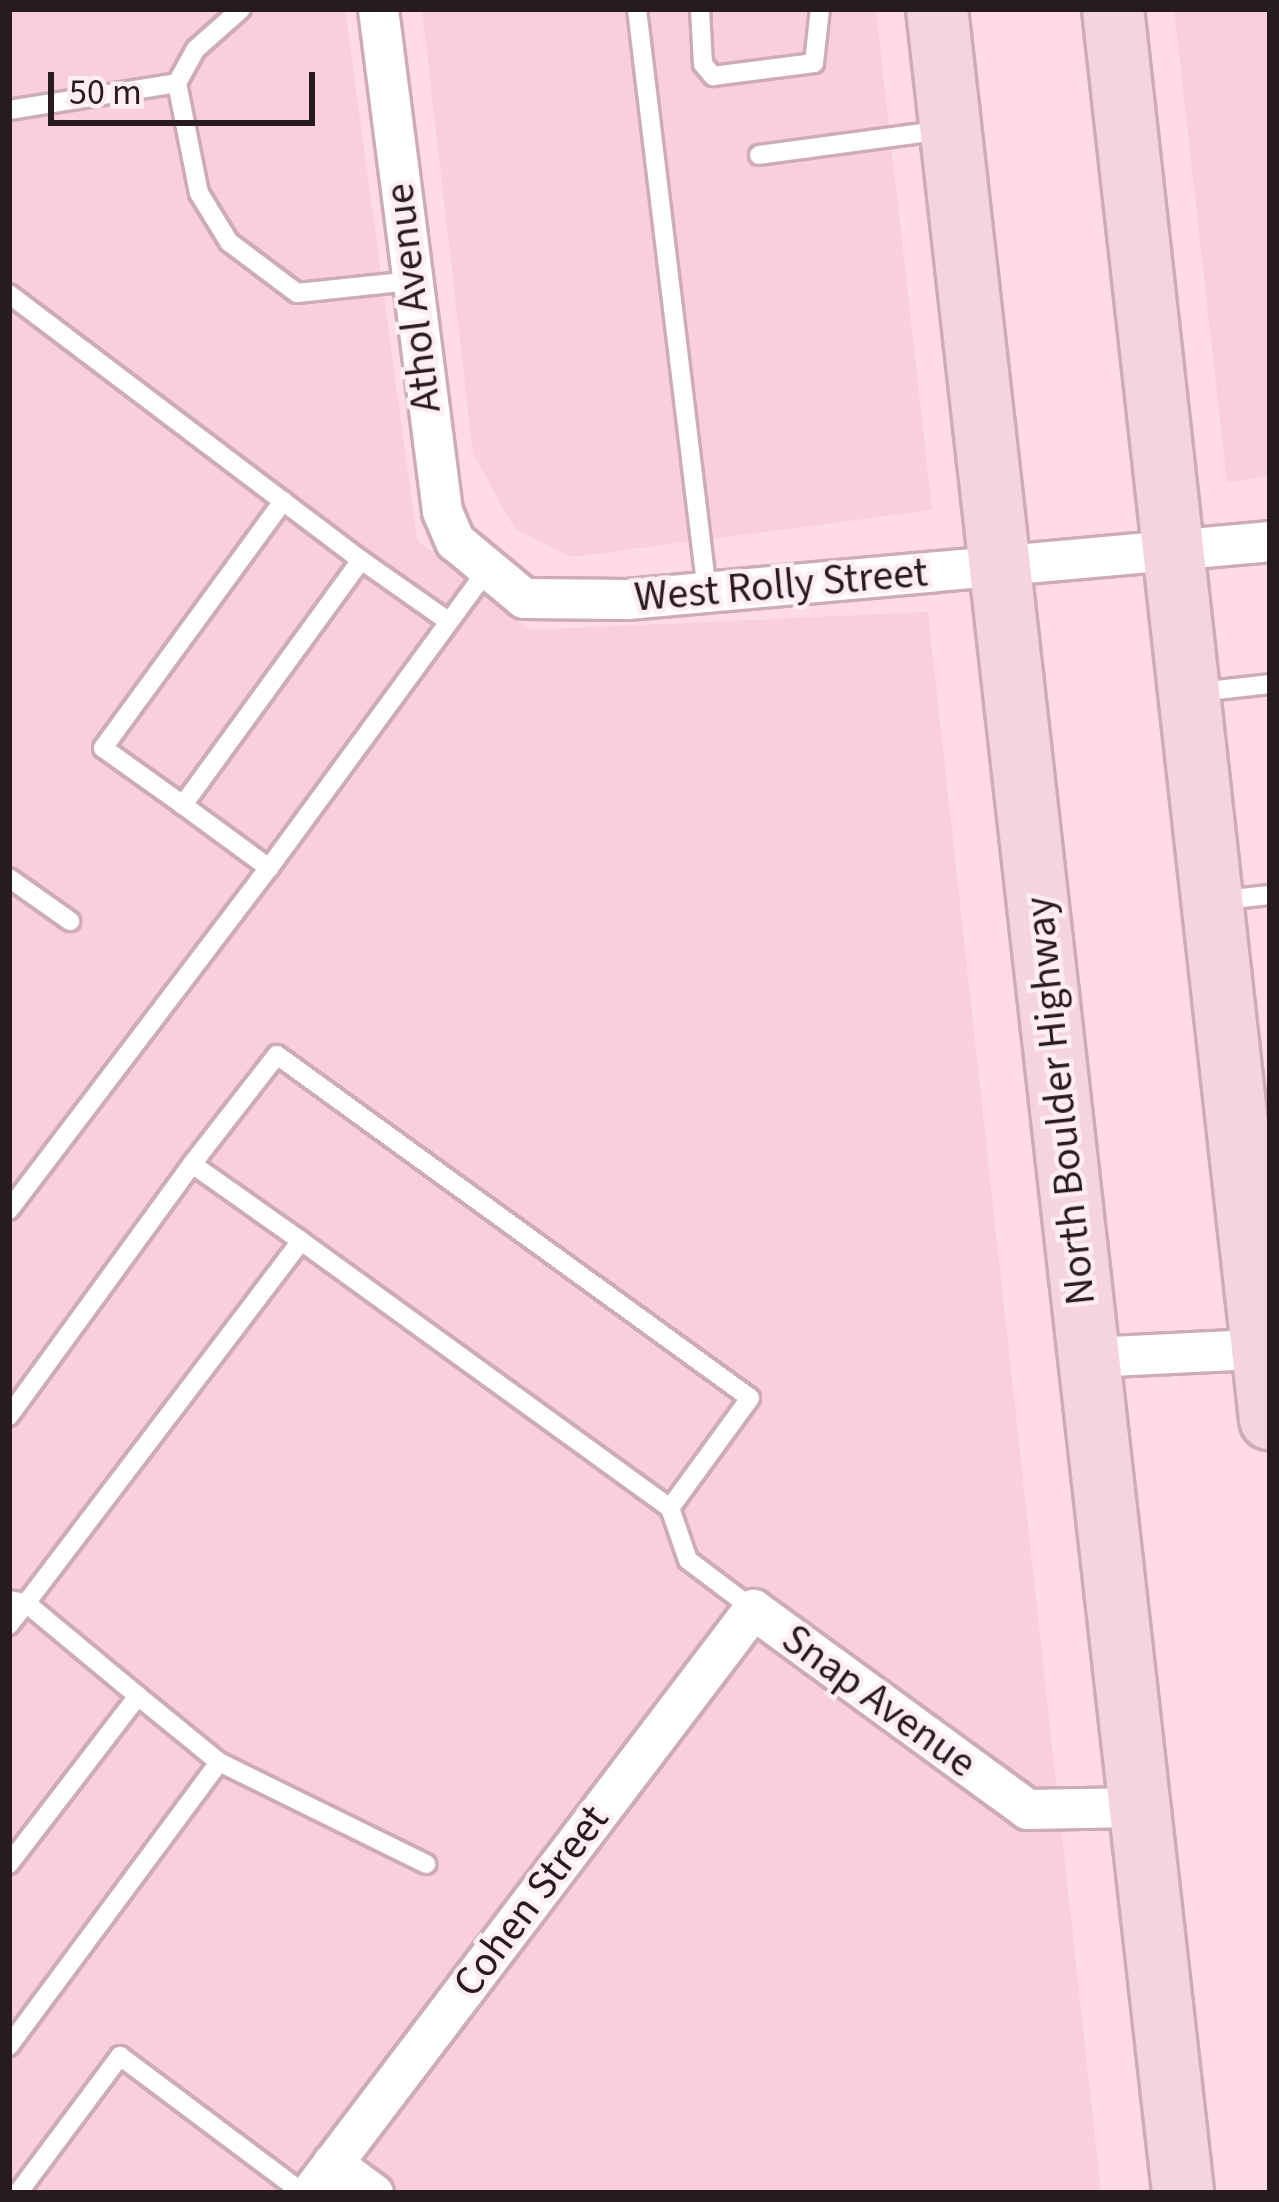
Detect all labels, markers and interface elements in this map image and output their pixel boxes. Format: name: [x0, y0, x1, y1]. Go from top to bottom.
scale bar: [54, 48, 321, 122]
text: 50 m: [69, 67, 142, 118]
street label: Athol Avenue: [374, 180, 452, 416]
street label: West Rolly Street: [632, 547, 930, 623]
street label: North Boulder Highway: [1013, 894, 1107, 1308]
street label: Snap Avenue: [772, 1614, 986, 1788]
street label: Cohen Street: [443, 1795, 619, 2007]

